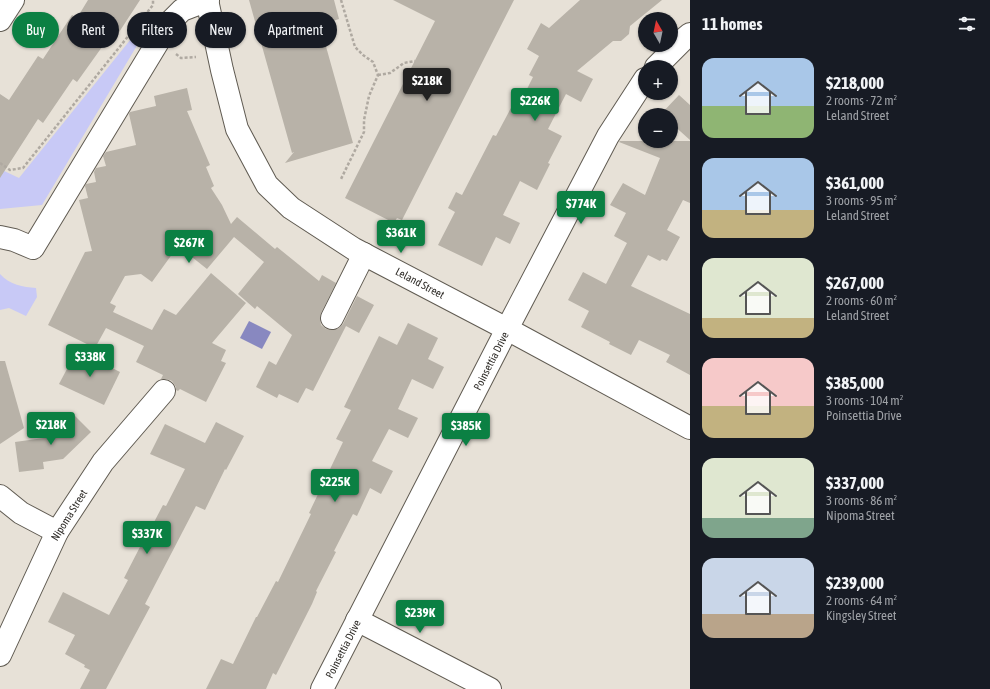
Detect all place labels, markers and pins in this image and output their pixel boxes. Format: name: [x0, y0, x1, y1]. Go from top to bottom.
pin: $218K: [399, 68, 455, 102]
pin: $226K: [507, 88, 563, 122]
pin: $774K: [553, 191, 609, 225]
pin: $361K: [373, 220, 429, 254]
pin: $267K: [161, 230, 217, 264]
pin: $338K: [62, 344, 118, 378]
pin: $218K: [23, 412, 79, 446]
pin: $385K: [438, 413, 494, 447]
pin: $225K: [307, 469, 363, 503]
pin: $337K: [119, 521, 175, 555]
pin: $239K: [392, 600, 448, 634]

